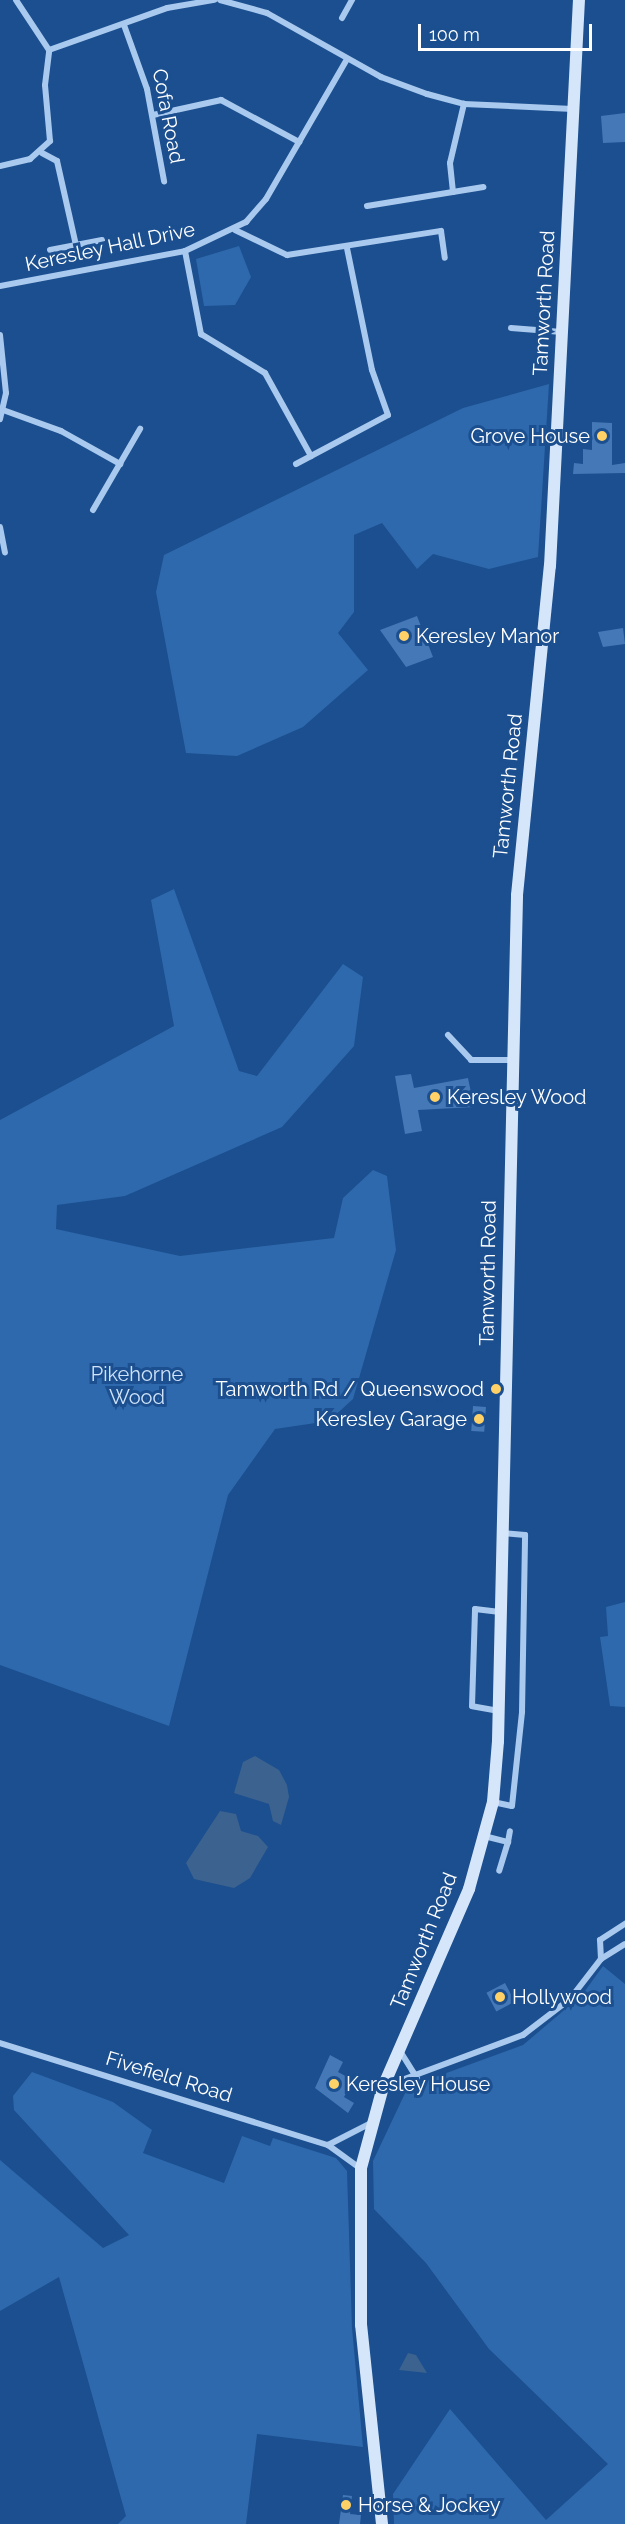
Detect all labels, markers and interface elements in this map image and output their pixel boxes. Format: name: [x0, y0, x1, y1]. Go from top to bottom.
scale bar: [421, 12, 595, 50]
text: 100 m: [429, 24, 480, 45]
street label: Cofa Road: [147, 67, 189, 165]
street label: Keresley Hall Drive: [22, 217, 198, 277]
street label: Tamworth Road: [528, 230, 560, 376]
place label: Grove House: [471, 424, 590, 448]
marker: Grove House: [595, 429, 609, 443]
place label: Keresley Manor: [416, 624, 560, 648]
marker: Keresley Manor: [397, 629, 411, 643]
street label: Tamworth Road: [488, 712, 528, 860]
place label: Keresley Wood: [447, 1085, 588, 1109]
marker: Keresley Wood: [428, 1090, 442, 1104]
street label: Tamworth Road: [475, 1200, 501, 1346]
park label: Pikehorne Wood: [91, 1363, 183, 1410]
place label: Tamworth Rd / Queenswood: [215, 1377, 484, 1401]
marker: Tamworth Rd / Queenswood: [489, 1382, 503, 1396]
place label: Keresley Garage: [315, 1407, 467, 1431]
marker: Keresley Garage: [472, 1412, 486, 1426]
street label: Tamworth Road: [386, 1869, 462, 2013]
place label: Hollywood: [512, 1985, 612, 2009]
marker: Hollywood: [493, 1990, 507, 2004]
street label: Fivefield Road: [103, 2046, 235, 2108]
place label: Keresley House: [346, 2072, 491, 2096]
marker: Keresley House: [327, 2077, 341, 2091]
place label: Horse & Jockey: [358, 2493, 501, 2517]
marker: Horse & Jockey: [339, 2498, 353, 2512]

